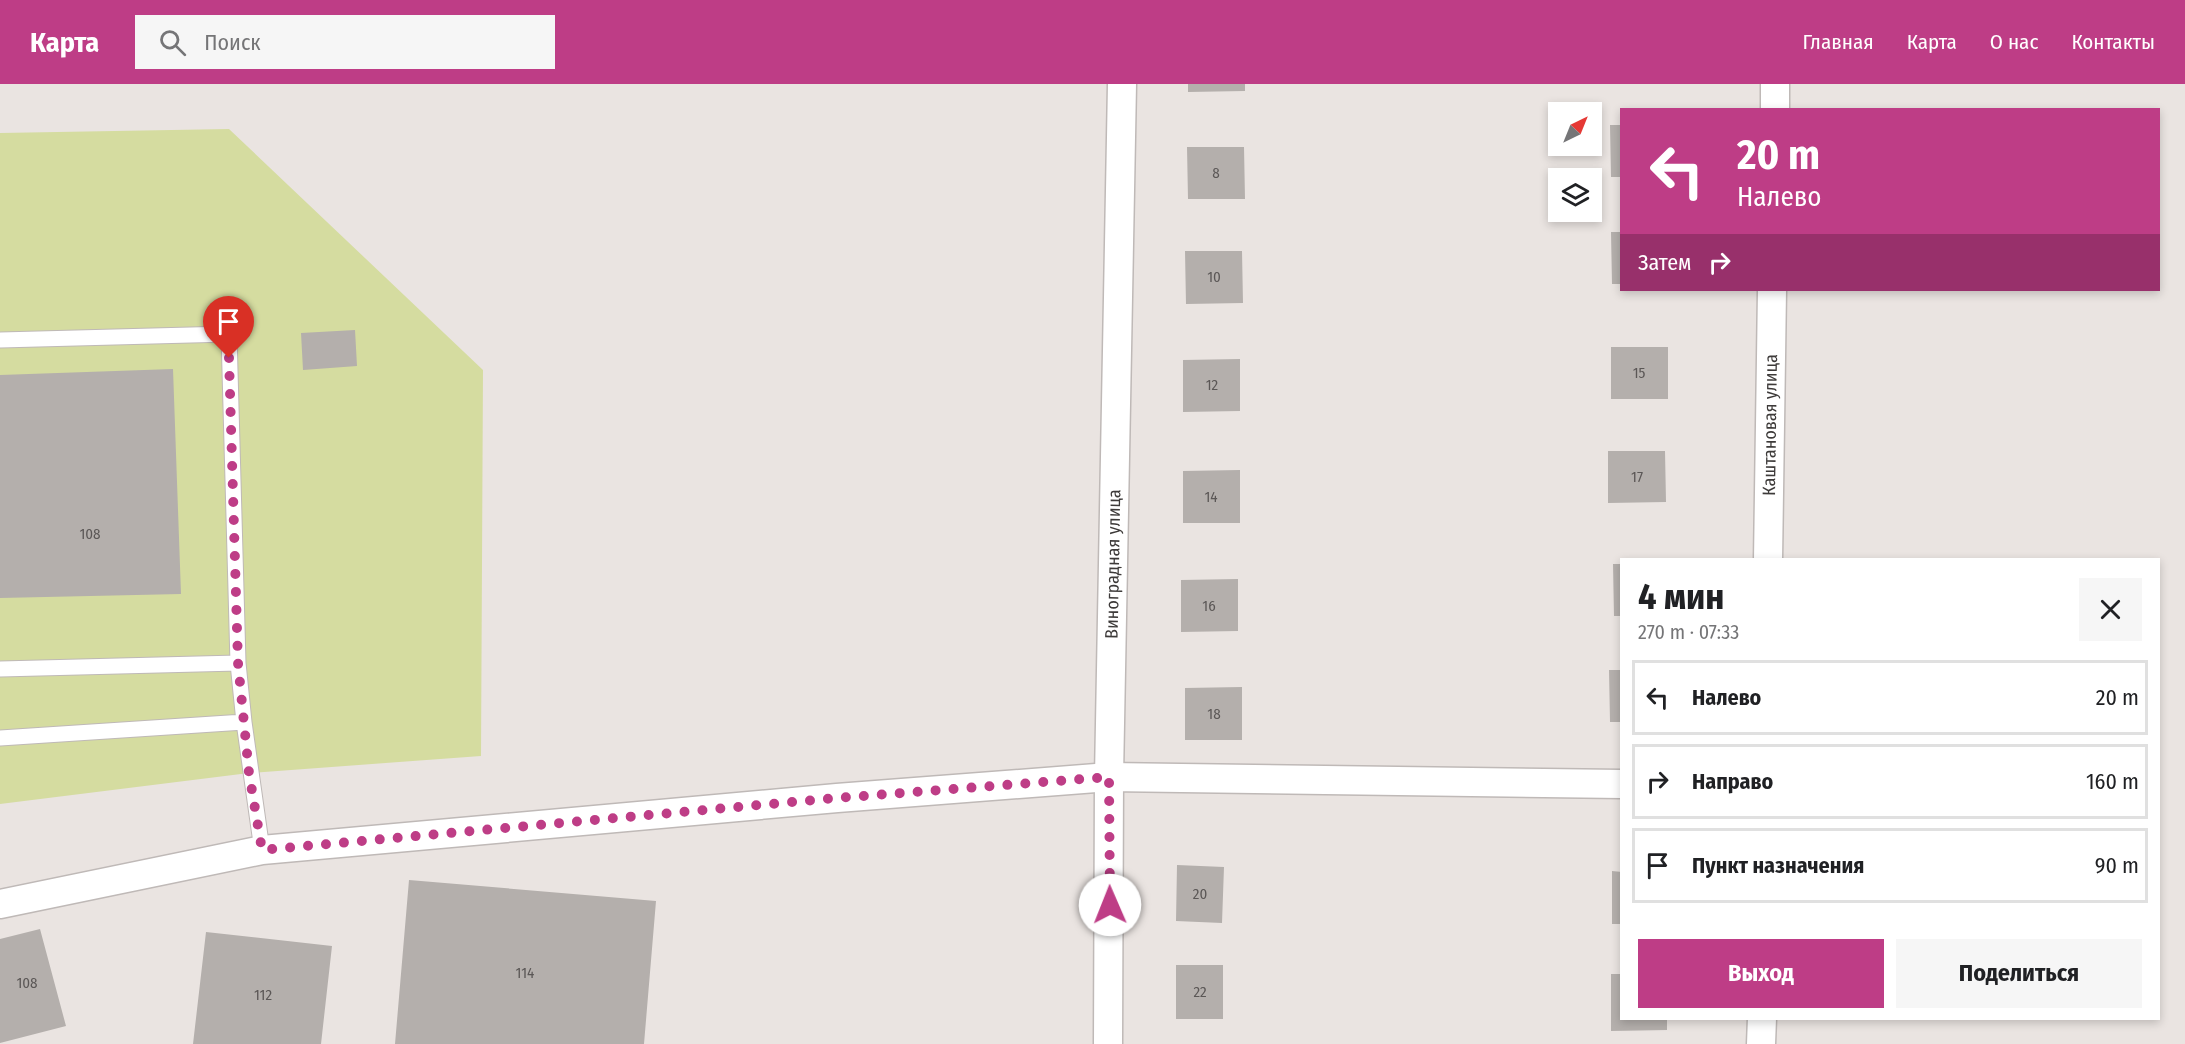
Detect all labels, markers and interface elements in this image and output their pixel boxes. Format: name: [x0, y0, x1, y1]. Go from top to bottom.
search box: [135, 15, 555, 69]
text: Карта: [30, 26, 99, 59]
icon: search: [156, 26, 189, 59]
text: Поиск: [204, 29, 261, 56]
text: Главная: [1803, 29, 1874, 55]
text: Карта: [1907, 29, 1957, 55]
text: О нас: [1990, 29, 2038, 55]
text: Контакты: [2071, 29, 2155, 55]
north arrow: [1548, 102, 1602, 156]
map controls: [1548, 102, 1602, 222]
text: 20 m: [1737, 130, 1820, 180]
icon: left: [1638, 132, 1716, 210]
house number: 8: [1212, 164, 1220, 182]
button: layers: [1548, 168, 1602, 222]
text: Налево: [1737, 181, 1821, 213]
icon: right: [1703, 246, 1736, 279]
text: Затем: [1638, 249, 1691, 276]
house number: 10: [1207, 268, 1221, 286]
pin: [203, 296, 254, 358]
icon: arrive: [212, 305, 245, 338]
street label: Каштановая улица: [1758, 354, 1782, 496]
house number: 15: [1633, 364, 1645, 382]
house number: 12: [1206, 376, 1219, 394]
house number: 17: [1631, 468, 1643, 486]
house number: 14: [1204, 488, 1218, 506]
street label: Виноградная улица: [1101, 489, 1125, 639]
house number: 108: [79, 525, 101, 543]
text: 4 мин: [1638, 575, 1724, 619]
button: close: [2079, 578, 2142, 641]
house number: 16: [1202, 597, 1216, 615]
text: 270 m · 07:33: [1638, 620, 1739, 644]
icon: left: [1641, 681, 1674, 714]
text: Налево: [1692, 684, 1761, 711]
text: 20 m: [2096, 684, 2139, 711]
house number: 18: [1207, 705, 1221, 723]
icon: right: [1641, 765, 1674, 798]
text: Направо: [1692, 768, 1773, 795]
text: 160 m: [2086, 768, 2139, 795]
icon: arrive: [1641, 849, 1674, 882]
text: Пункт назначения: [1692, 852, 1864, 879]
text: 90 m: [2095, 852, 2139, 879]
position arrow: [1078, 873, 1142, 937]
house number: 20: [1193, 885, 1207, 903]
button: Выход: [1638, 939, 1884, 1008]
button: Поделиться: [1896, 939, 2142, 1008]
house number: 114: [516, 964, 534, 982]
house number: 108: [16, 974, 38, 992]
house number: 22: [1193, 983, 1207, 1001]
house number: 112: [254, 986, 272, 1004]

